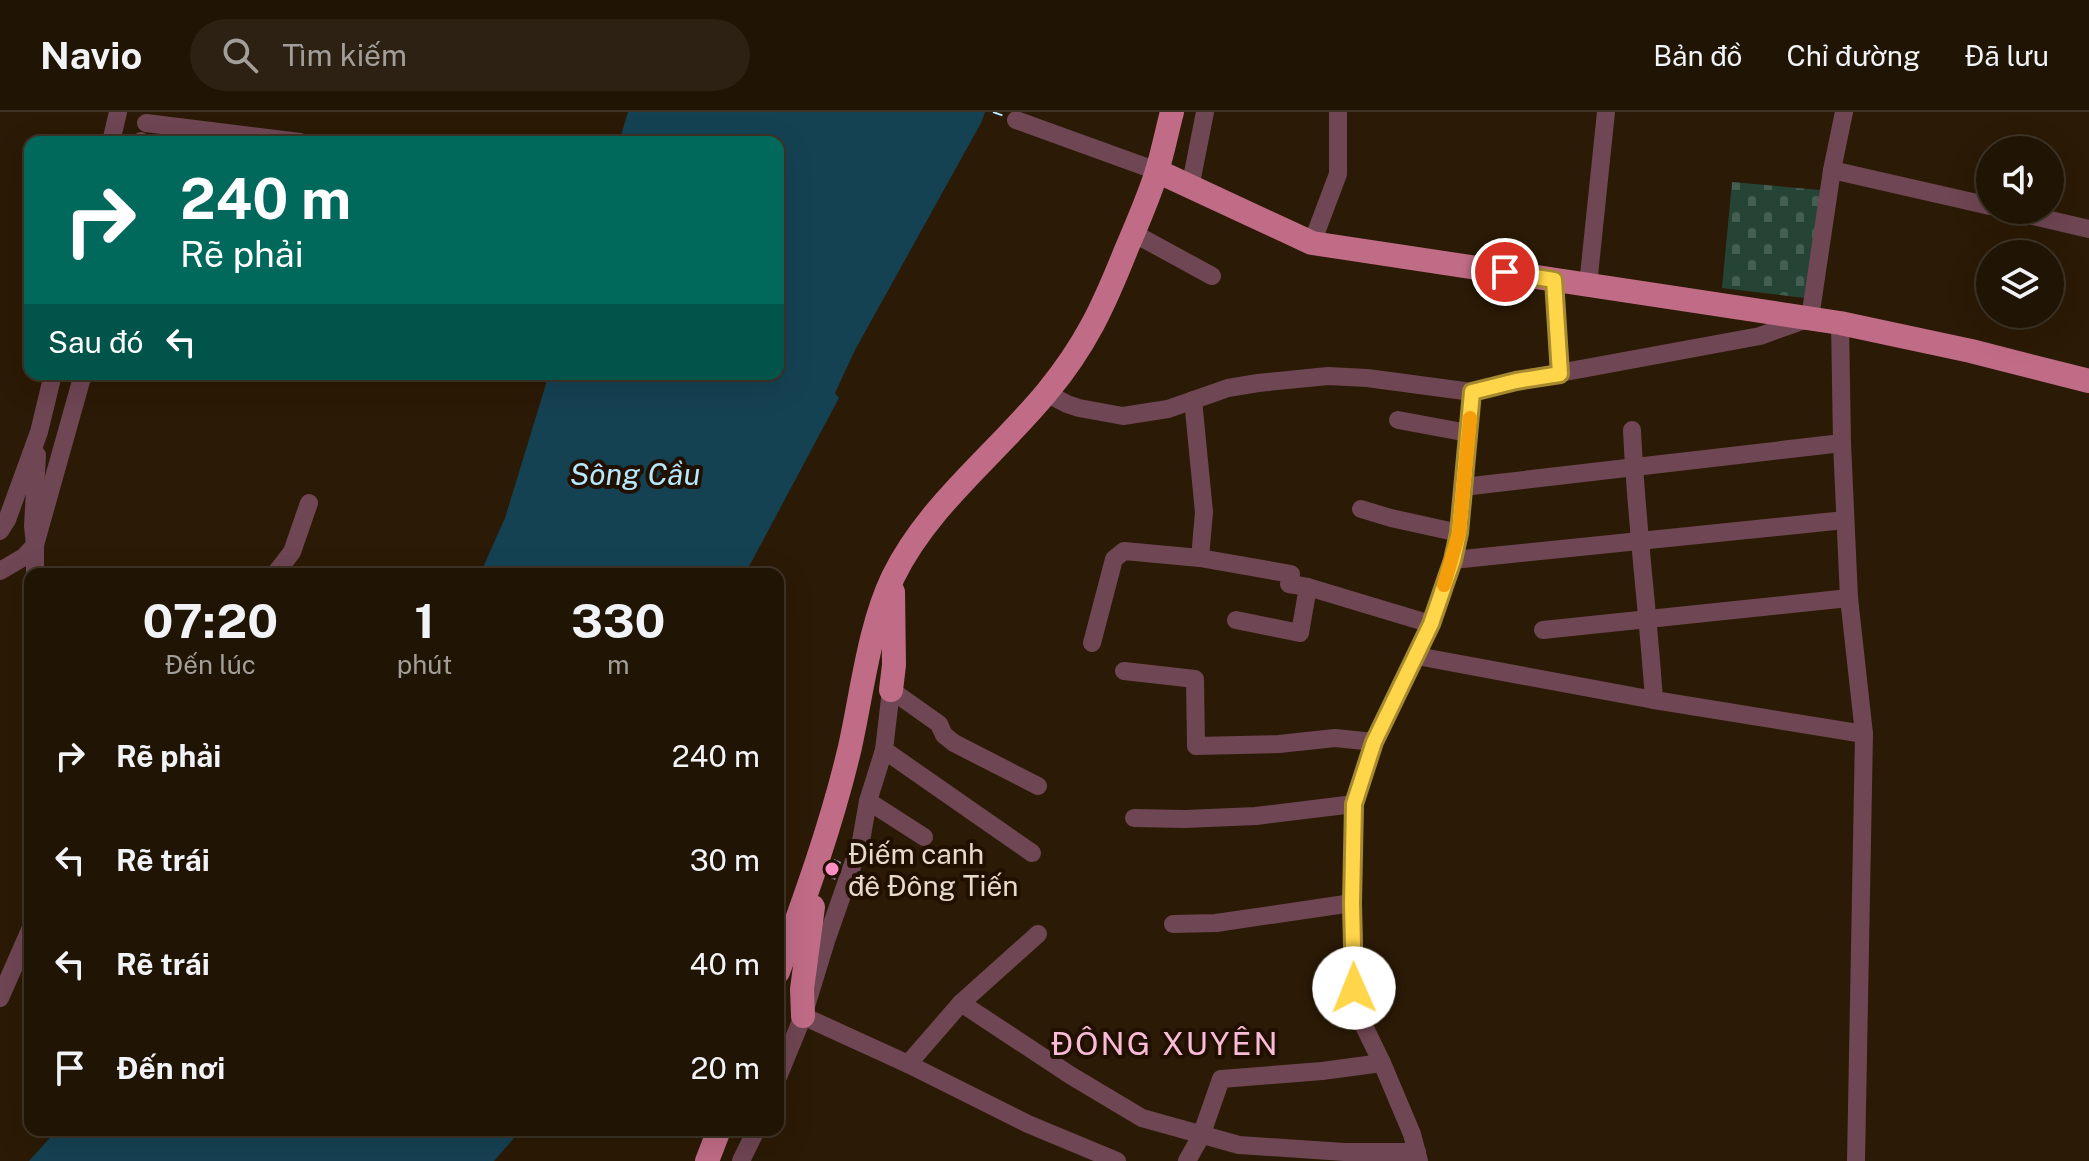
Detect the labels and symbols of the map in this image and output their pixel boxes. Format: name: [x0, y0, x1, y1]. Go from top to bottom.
pin: [1471, 238, 1539, 306]
water label: Sông Cầu: [570, 456, 700, 492]
place label: Điếm canh đê Đông Tiến: [848, 837, 1018, 902]
marker: Điếm canh đê Đông Tiến: [823, 860, 841, 878]
position arrow: [1312, 946, 1396, 1030]
district label: ĐÔNG XUYÊN: [1050, 1025, 1280, 1062]

